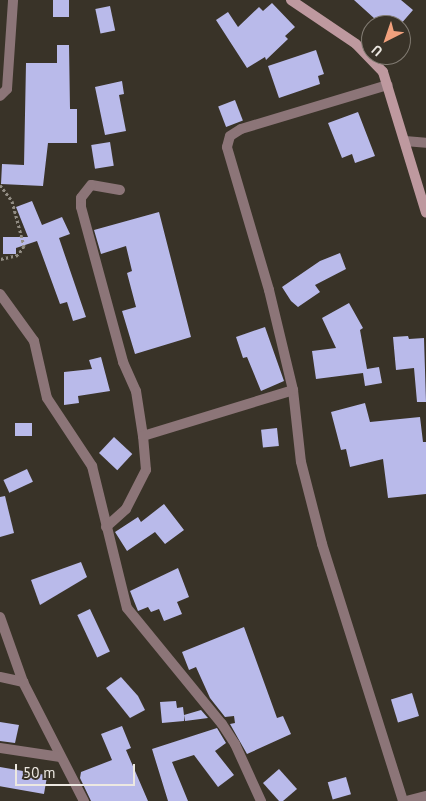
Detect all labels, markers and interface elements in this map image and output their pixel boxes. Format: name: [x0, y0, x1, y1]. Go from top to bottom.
north arrow: [361, 15, 411, 65]
text: U: [368, 41, 386, 60]
scale bar: [18, 754, 138, 786]
text: 50 m: [23, 763, 56, 782]

